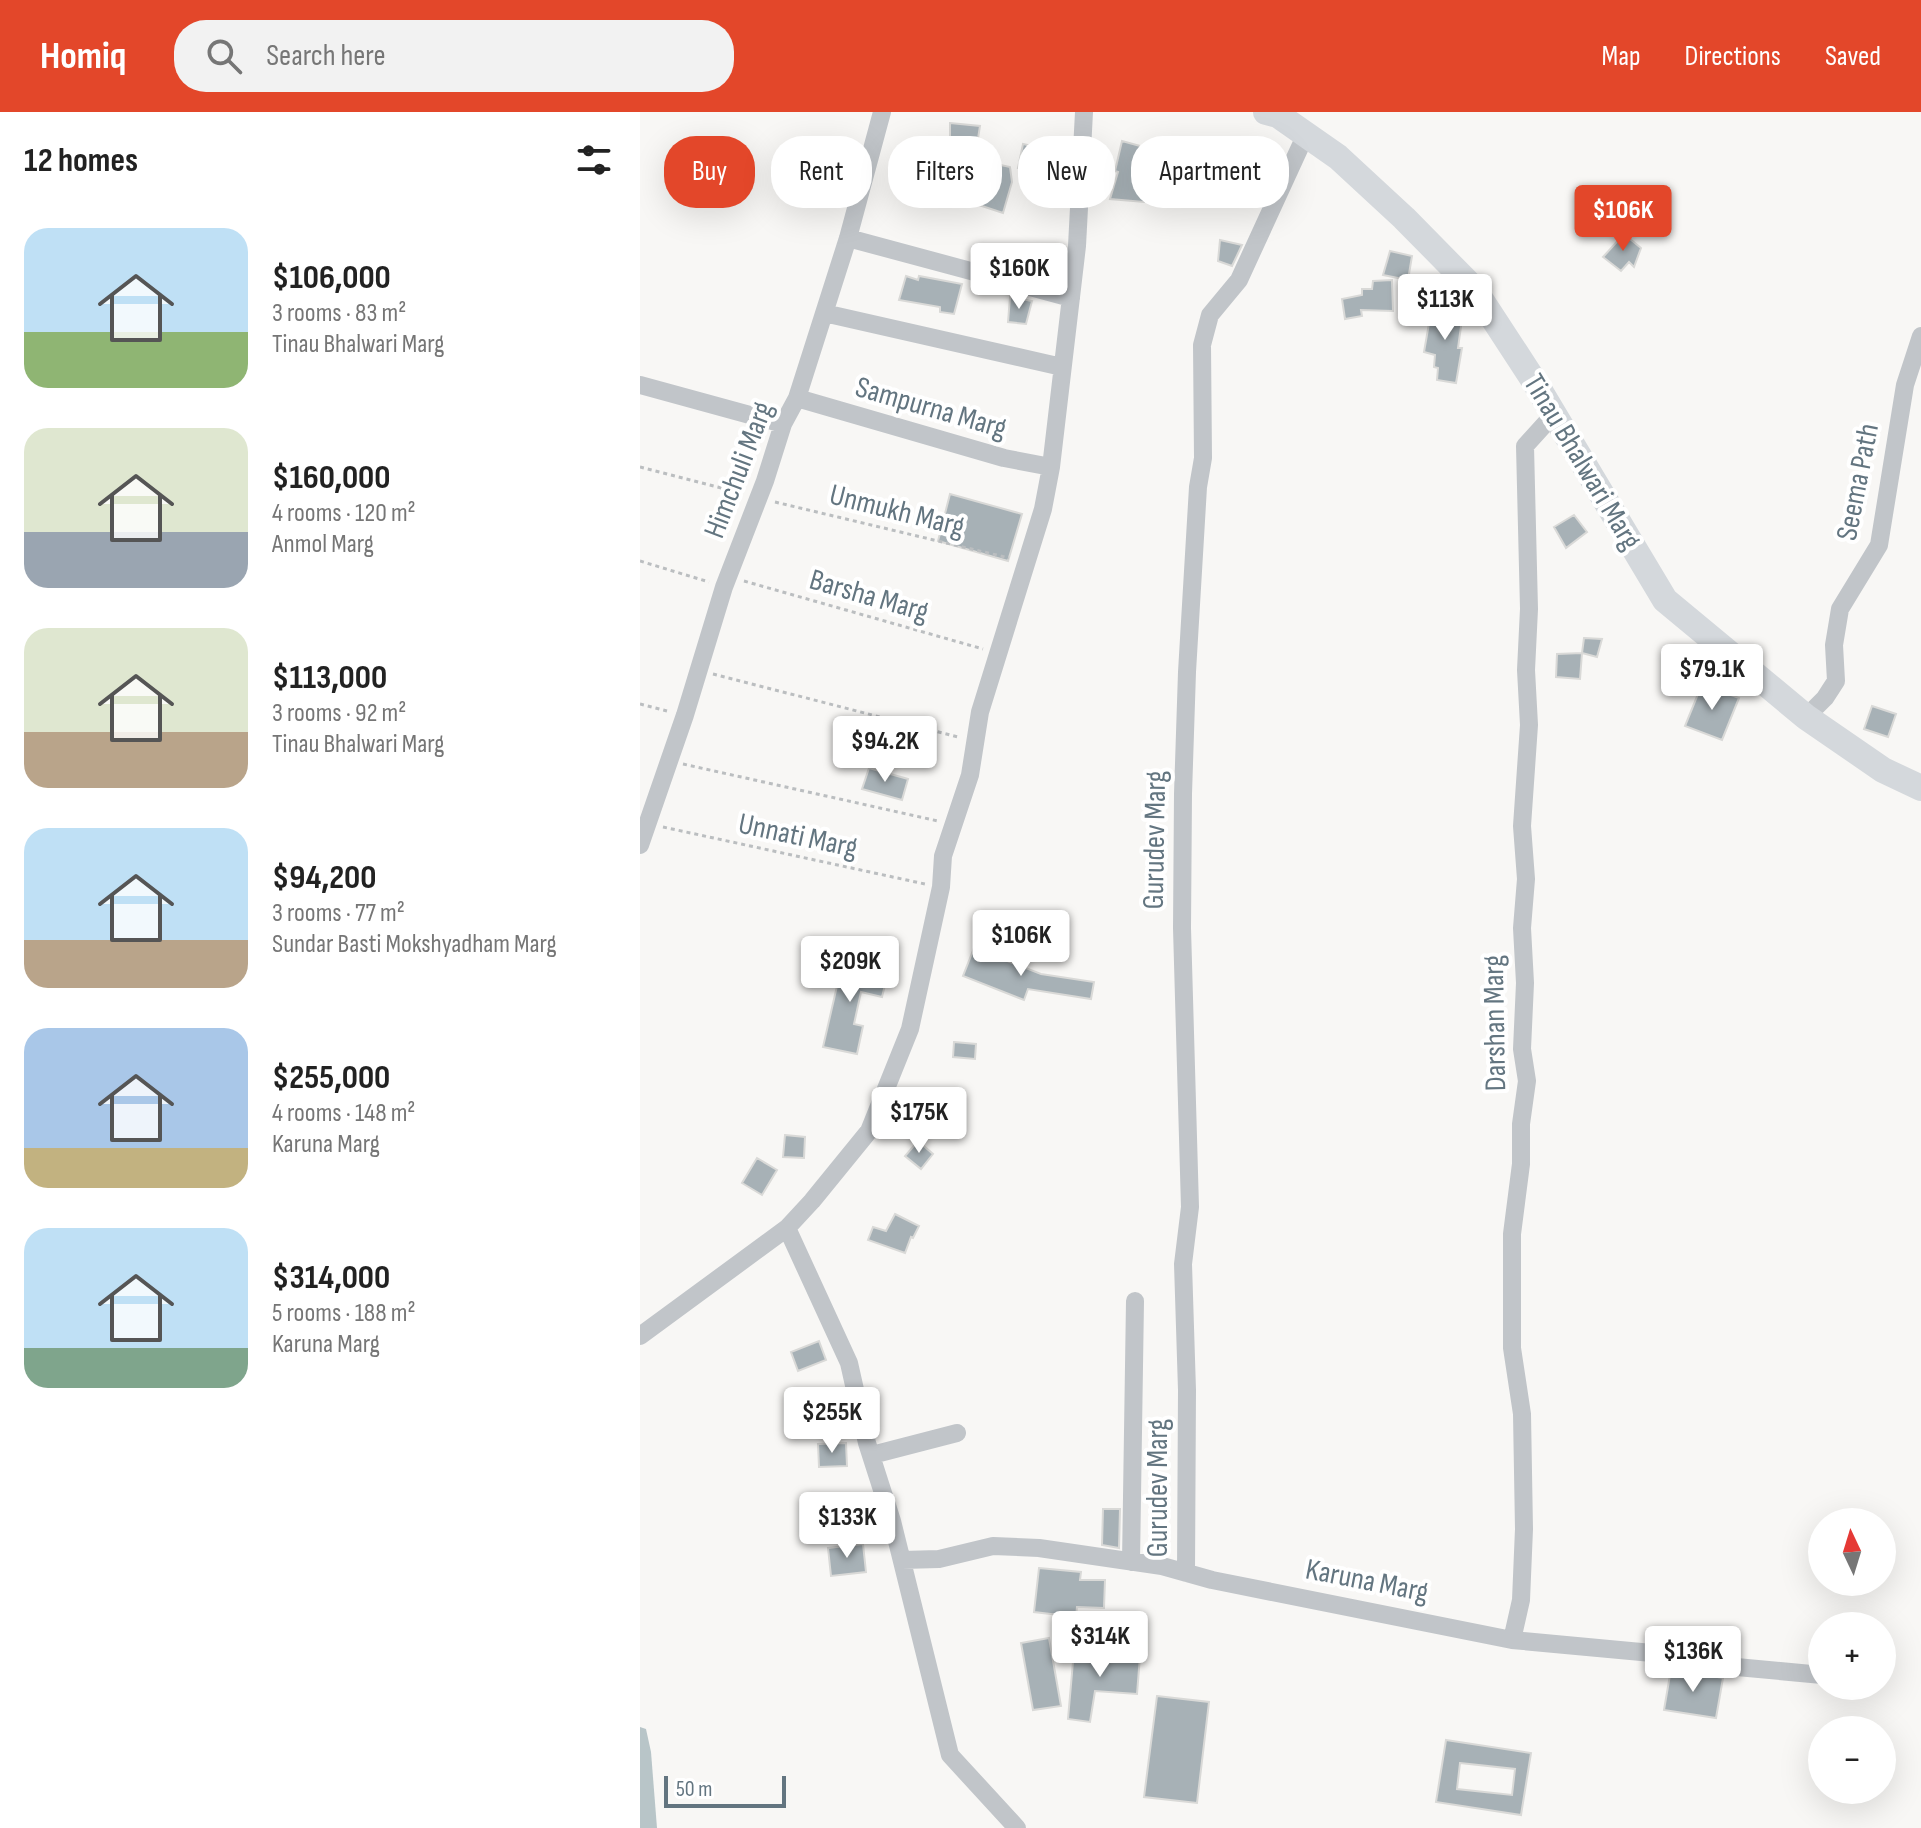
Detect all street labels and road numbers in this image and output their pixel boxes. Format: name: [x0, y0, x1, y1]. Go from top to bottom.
street label: Tinau Bhalwari Marg: [1515, 367, 1649, 557]
street label: Sampurna Marg: [851, 369, 1011, 447]
street label: Himchuli Marg: [697, 397, 781, 543]
street label: Seema Path: [1829, 420, 1887, 544]
street label: Unmukh Marg: [826, 477, 968, 545]
street label: Barsha Marg: [805, 562, 933, 630]
street label: Gurudev Marg: [1136, 770, 1174, 910]
street label: Unnati Marg: [735, 806, 861, 866]
street label: Darshan Marg: [1476, 955, 1514, 1091]
street label: Gurudev Marg: [1140, 1419, 1176, 1557]
street label: Karuna Marg: [1302, 1551, 1432, 1611]

